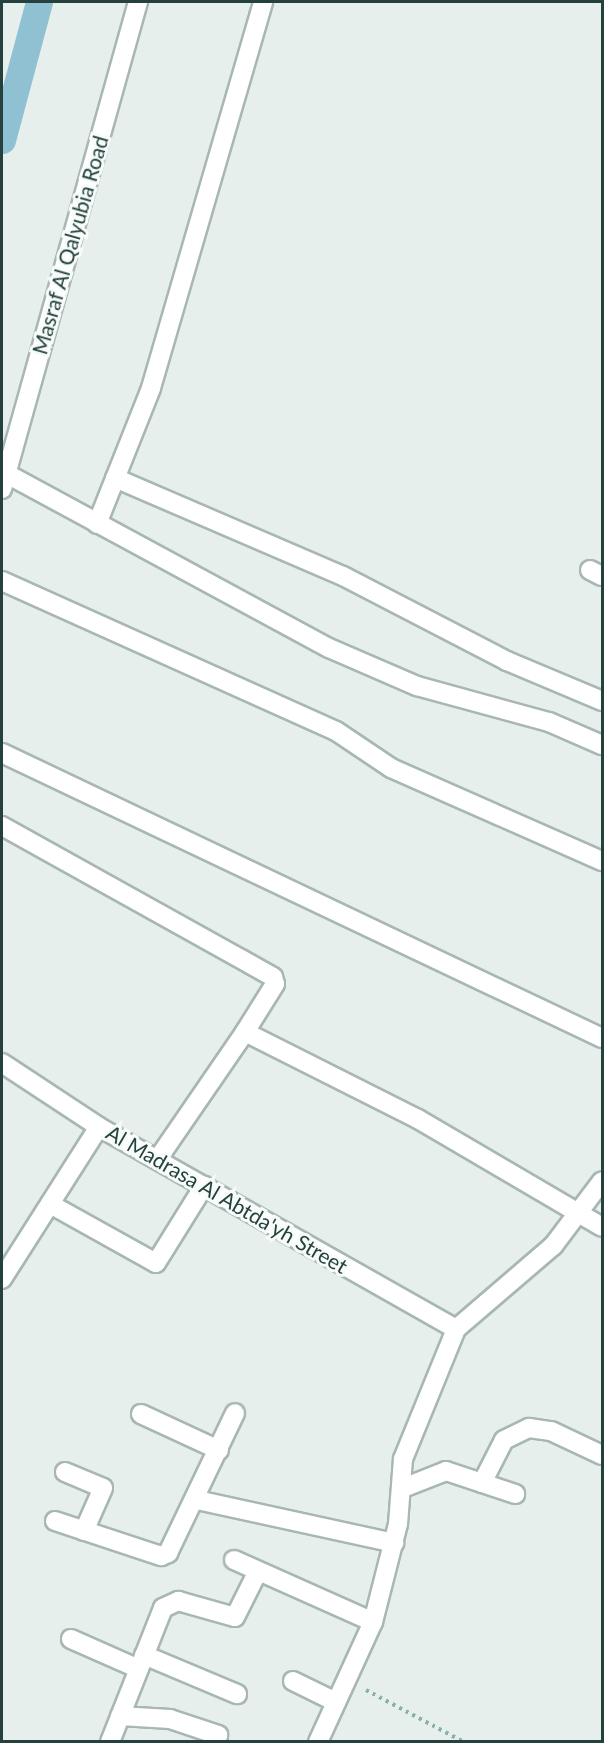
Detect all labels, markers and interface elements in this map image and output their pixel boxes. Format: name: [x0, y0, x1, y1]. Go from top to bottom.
street label: Masraf Al Qalyubia Road: [27, 132, 113, 358]
street label: Al Madrasa Al Abtda'yh Street: [101, 1119, 353, 1279]

